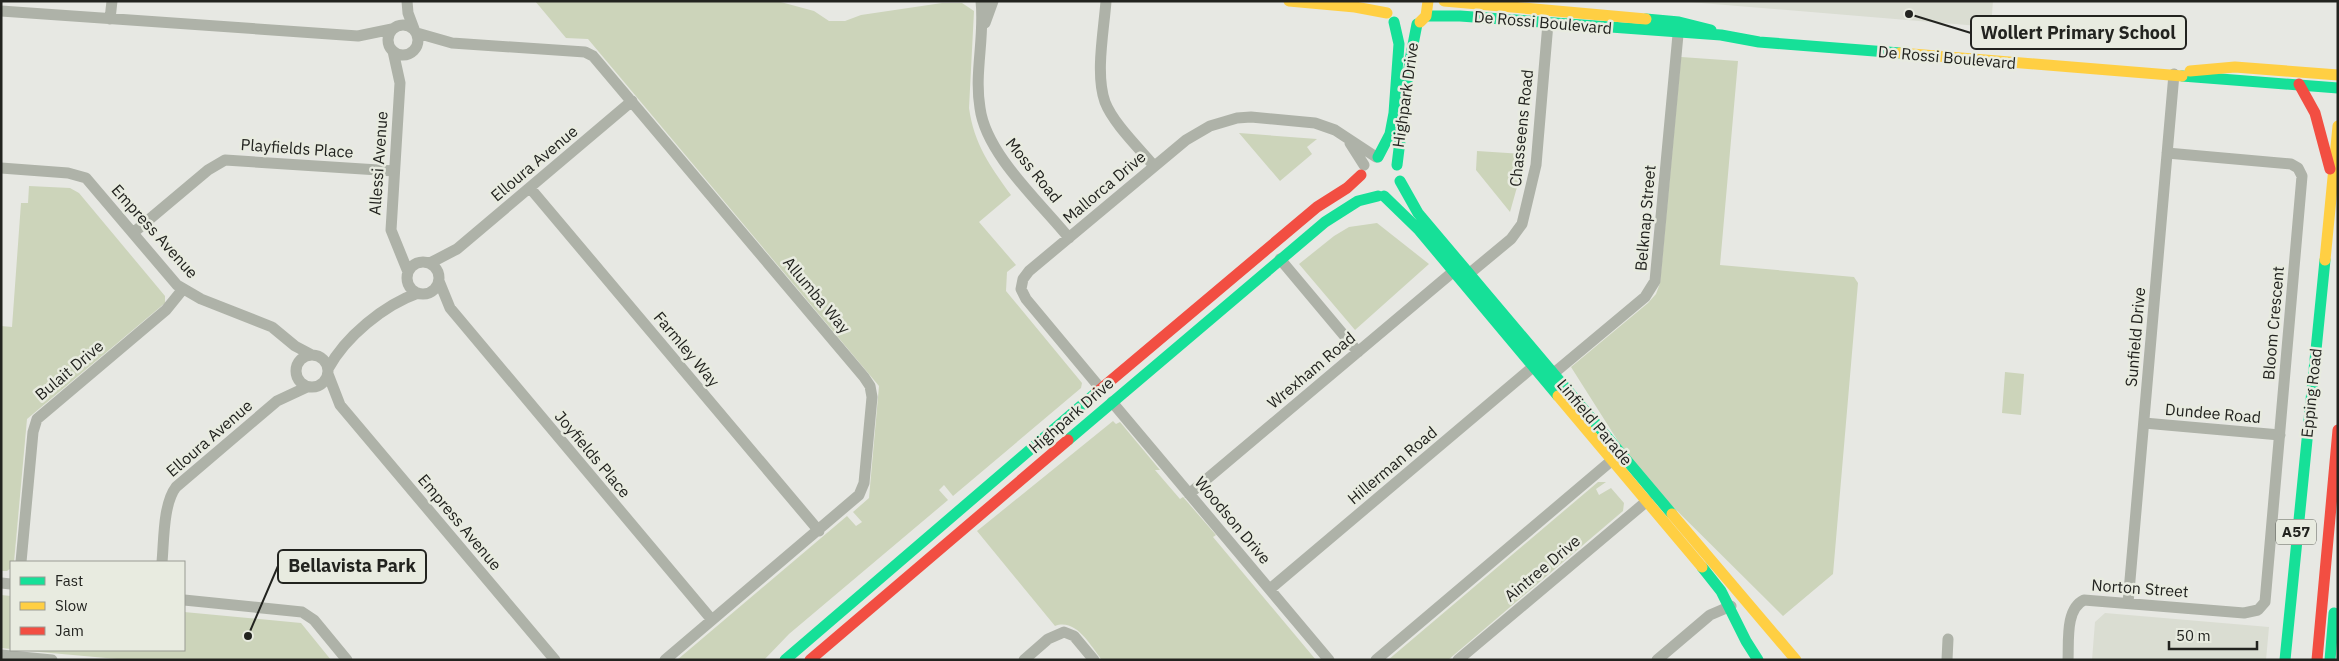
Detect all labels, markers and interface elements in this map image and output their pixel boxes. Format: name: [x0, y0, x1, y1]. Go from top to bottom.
street label: De Rossi Boulevard: [1473, 6, 1613, 38]
callout: Wollert Primary School: [1971, 16, 2186, 49]
text: Wollert Primary School: [1980, 21, 2176, 44]
street label: Highpark Drive: [1388, 41, 1422, 149]
street label: De Rossi Boulevard: [1877, 41, 2017, 73]
street label: Chasseens Road: [1505, 68, 1537, 188]
street label: Allessi Avenue: [364, 110, 392, 216]
street label: Elloura Avenue: [486, 121, 582, 205]
street label: Moss Road: [1002, 133, 1066, 207]
street label: Playfields Place: [240, 134, 354, 162]
street label: Mallorca Drive: [1058, 146, 1150, 228]
street label: Belknap Street: [1630, 164, 1660, 272]
street label: Empress Avenue: [107, 180, 203, 282]
street label: Allumba Way: [779, 253, 855, 337]
street label: Bloom Crescent: [2258, 265, 2288, 381]
street label: Sunfield Drive: [2121, 286, 2149, 388]
street label: Farmley Way: [650, 307, 724, 391]
street label: Wrexham Road: [1263, 327, 1359, 413]
street label: Bulait Drive: [31, 336, 107, 404]
street label: Epping Road: [2296, 347, 2326, 439]
street label: Highpark Drive: [1024, 373, 1118, 457]
street label: Linfield Parade: [1553, 375, 1637, 470]
street label: Elloura Avenue: [162, 395, 256, 481]
street label: Dundee Road: [2164, 399, 2262, 427]
street label: Joyfields Place: [551, 406, 635, 502]
street label: Hillerman Road: [1343, 422, 1441, 508]
street label: Empress Avenue: [414, 470, 506, 574]
street label: Woodson Drive: [1191, 472, 1275, 568]
road number: A57: [2276, 520, 2316, 544]
street label: Aintree Drive: [1500, 530, 1584, 606]
callout: Bellavista Park: [278, 550, 426, 583]
text: Bellavista Park: [288, 554, 416, 577]
legend: [10, 561, 185, 651]
text: Fast: [55, 571, 83, 590]
street label: Norton Street: [2091, 575, 2189, 601]
text: Slow: [55, 596, 88, 615]
scale bar: [2169, 618, 2256, 650]
text: Jam: [55, 621, 84, 640]
text: 50 m: [2176, 626, 2211, 645]

